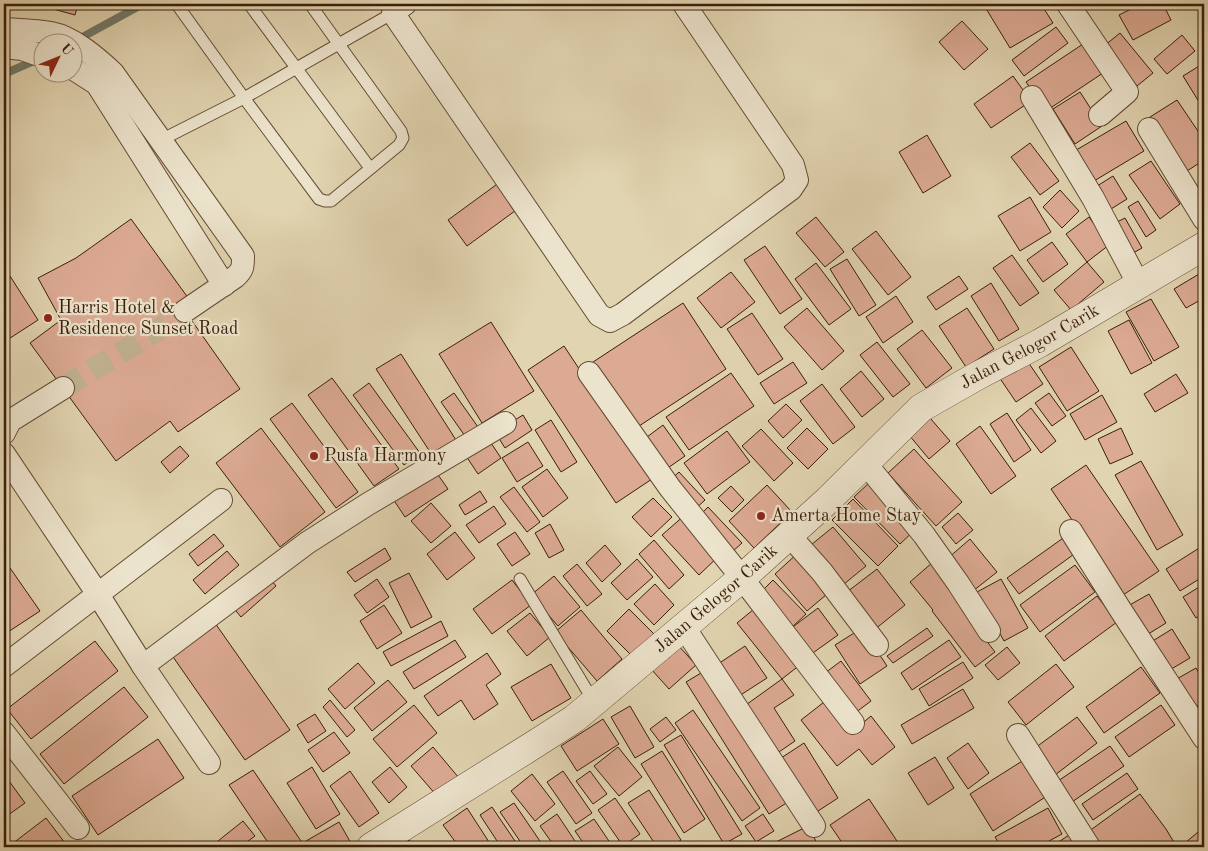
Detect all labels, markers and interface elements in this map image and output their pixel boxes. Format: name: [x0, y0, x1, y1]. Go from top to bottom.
north arrow: [32, 32, 82, 82]
text: U: [58, 41, 76, 59]
place label: Harris Hotel & Residence Sunset Road: [58, 299, 238, 338]
street label: Jalan Gelogor Carik: [957, 301, 1102, 393]
marker: Harris Hotel & Residence Sunset Road: [42, 312, 54, 324]
place label: Pusfa Harmony: [324, 447, 447, 465]
marker: Pusfa Harmony: [308, 450, 320, 462]
place label: Amerta Home Stay: [771, 507, 922, 525]
marker: Amerta Home Stay: [755, 510, 767, 522]
street label: Jalan Gelogor Carik: [651, 541, 781, 656]

